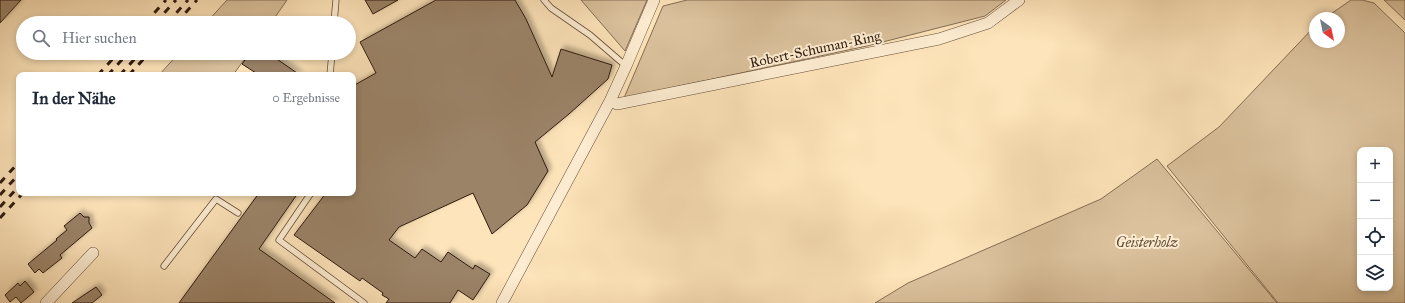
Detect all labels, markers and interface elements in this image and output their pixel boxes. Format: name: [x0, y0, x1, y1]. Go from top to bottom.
north arrow: [1309, 12, 1345, 48]
search box: [16, 16, 356, 60]
icon: search: [30, 27, 52, 49]
street label: Robert-Schuman-Ring: [748, 27, 883, 72]
text: Hier suchen: [62, 29, 137, 47]
text: In der Nähe: [32, 88, 116, 109]
text: 0 Ergebnisse: [272, 90, 340, 106]
map controls: [1357, 147, 1393, 291]
button: +: [1357, 147, 1393, 183]
button: −: [1357, 183, 1393, 219]
button: locate: [1357, 219, 1393, 255]
park label: Geisterholz: [1116, 234, 1178, 251]
button: layers: [1357, 255, 1393, 291]

